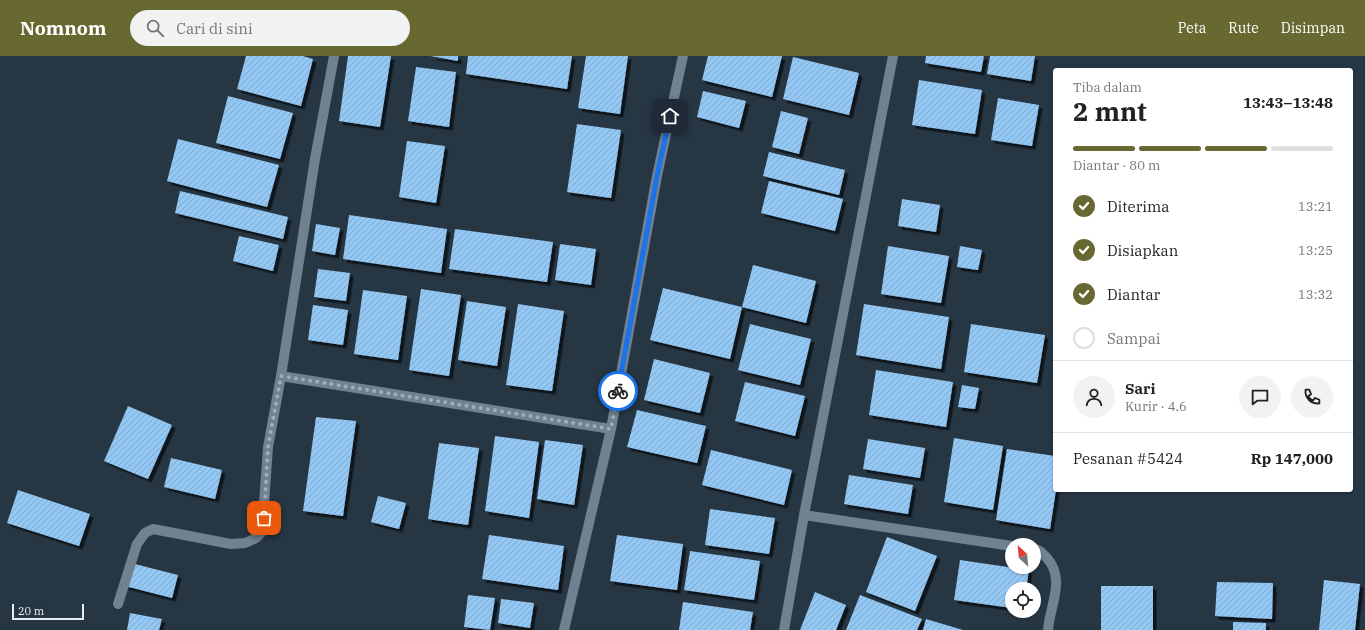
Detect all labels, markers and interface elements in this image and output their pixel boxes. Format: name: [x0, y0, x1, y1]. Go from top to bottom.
search box: [130, 10, 410, 46]
text: Nomnom: [20, 16, 106, 40]
icon: search: [144, 17, 166, 39]
text: Cari di sini: [176, 19, 253, 38]
text: Peta: [1178, 19, 1206, 37]
text: Rute: [1228, 19, 1259, 37]
text: Disimpan: [1281, 19, 1345, 37]
text: Tiba dalam: [1073, 79, 1142, 96]
text: 13:43–13:48: [1243, 93, 1333, 112]
text: 2 mnt: [1073, 94, 1147, 128]
pin: [653, 99, 687, 133]
icon: home: [659, 105, 681, 127]
text: Diantar · 80 m: [1073, 157, 1160, 174]
icon: check: [1073, 195, 1095, 217]
text: Diterima: [1107, 197, 1170, 216]
text: 13:21: [1298, 198, 1333, 215]
icon: check: [1073, 239, 1095, 261]
text: Disiapkan: [1107, 241, 1178, 260]
text: 13:25: [1298, 242, 1333, 259]
icon: check: [1073, 283, 1095, 305]
text: Diantar: [1107, 285, 1160, 304]
text: 13:32: [1298, 286, 1333, 303]
text: Sampai: [1107, 329, 1161, 348]
courier: [598, 371, 638, 411]
button: person: [1073, 376, 1115, 418]
button: chat: [1239, 376, 1281, 418]
button: phone: [1291, 376, 1333, 418]
text: Sari: [1125, 379, 1155, 398]
icon: bike: [607, 380, 629, 402]
text: Kurir · 4.6: [1125, 398, 1187, 415]
text: Pesanan #5424: [1073, 449, 1183, 468]
text: Rp 147,000: [1251, 449, 1333, 468]
pin: [247, 501, 281, 535]
icon: bag: [253, 507, 275, 529]
north arrow: [1005, 538, 1041, 574]
map controls: [1005, 538, 1041, 618]
button: locate: [1005, 582, 1041, 618]
scale bar: [12, 602, 84, 621]
text: 20 m: [18, 604, 44, 618]

